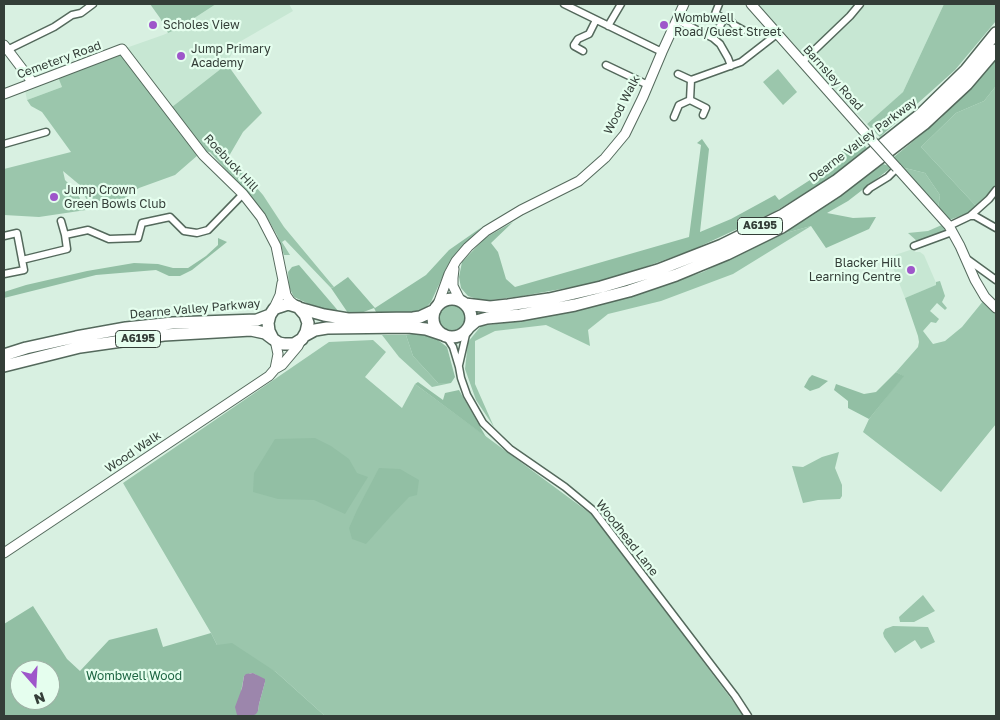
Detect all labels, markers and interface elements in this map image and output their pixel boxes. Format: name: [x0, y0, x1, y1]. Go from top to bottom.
place label: Wombwell Road/Guest Street: [674, 11, 782, 39]
place label: Scholes View: [163, 18, 240, 32]
marker: Scholes View: [147, 19, 159, 31]
marker: Wombwell Road/Guest Street: [658, 19, 670, 31]
street label: Cemetery Road: [15, 38, 103, 82]
place label: Jump Primary Academy: [191, 42, 271, 70]
street label: Barnsley Road: [800, 42, 866, 114]
marker: Jump Primary Academy: [175, 50, 187, 62]
street label: Wood Walk: [601, 73, 643, 137]
street label: Dearne Valley Parkway: [806, 95, 920, 185]
street label: Roebuck Hill: [201, 131, 261, 195]
place label: Jump Crown Green Bowls Club: [64, 183, 166, 211]
marker: Jump Crown Green Bowls Club: [48, 191, 60, 203]
road number: A6195: [738, 218, 782, 235]
place label: Blacker Hill Learning Centre: [809, 256, 901, 284]
marker: Blacker Hill Learning Centre: [905, 264, 917, 276]
street label: Dearne Valley Parkway: [129, 296, 261, 322]
road number: A6195: [116, 330, 160, 348]
street label: Wood Walk: [102, 428, 164, 476]
street label: Woodhead Lane: [593, 497, 661, 579]
north arrow: [10, 660, 60, 710]
park label: Wombwell Wood: [86, 669, 182, 683]
text: N: [32, 689, 48, 708]

